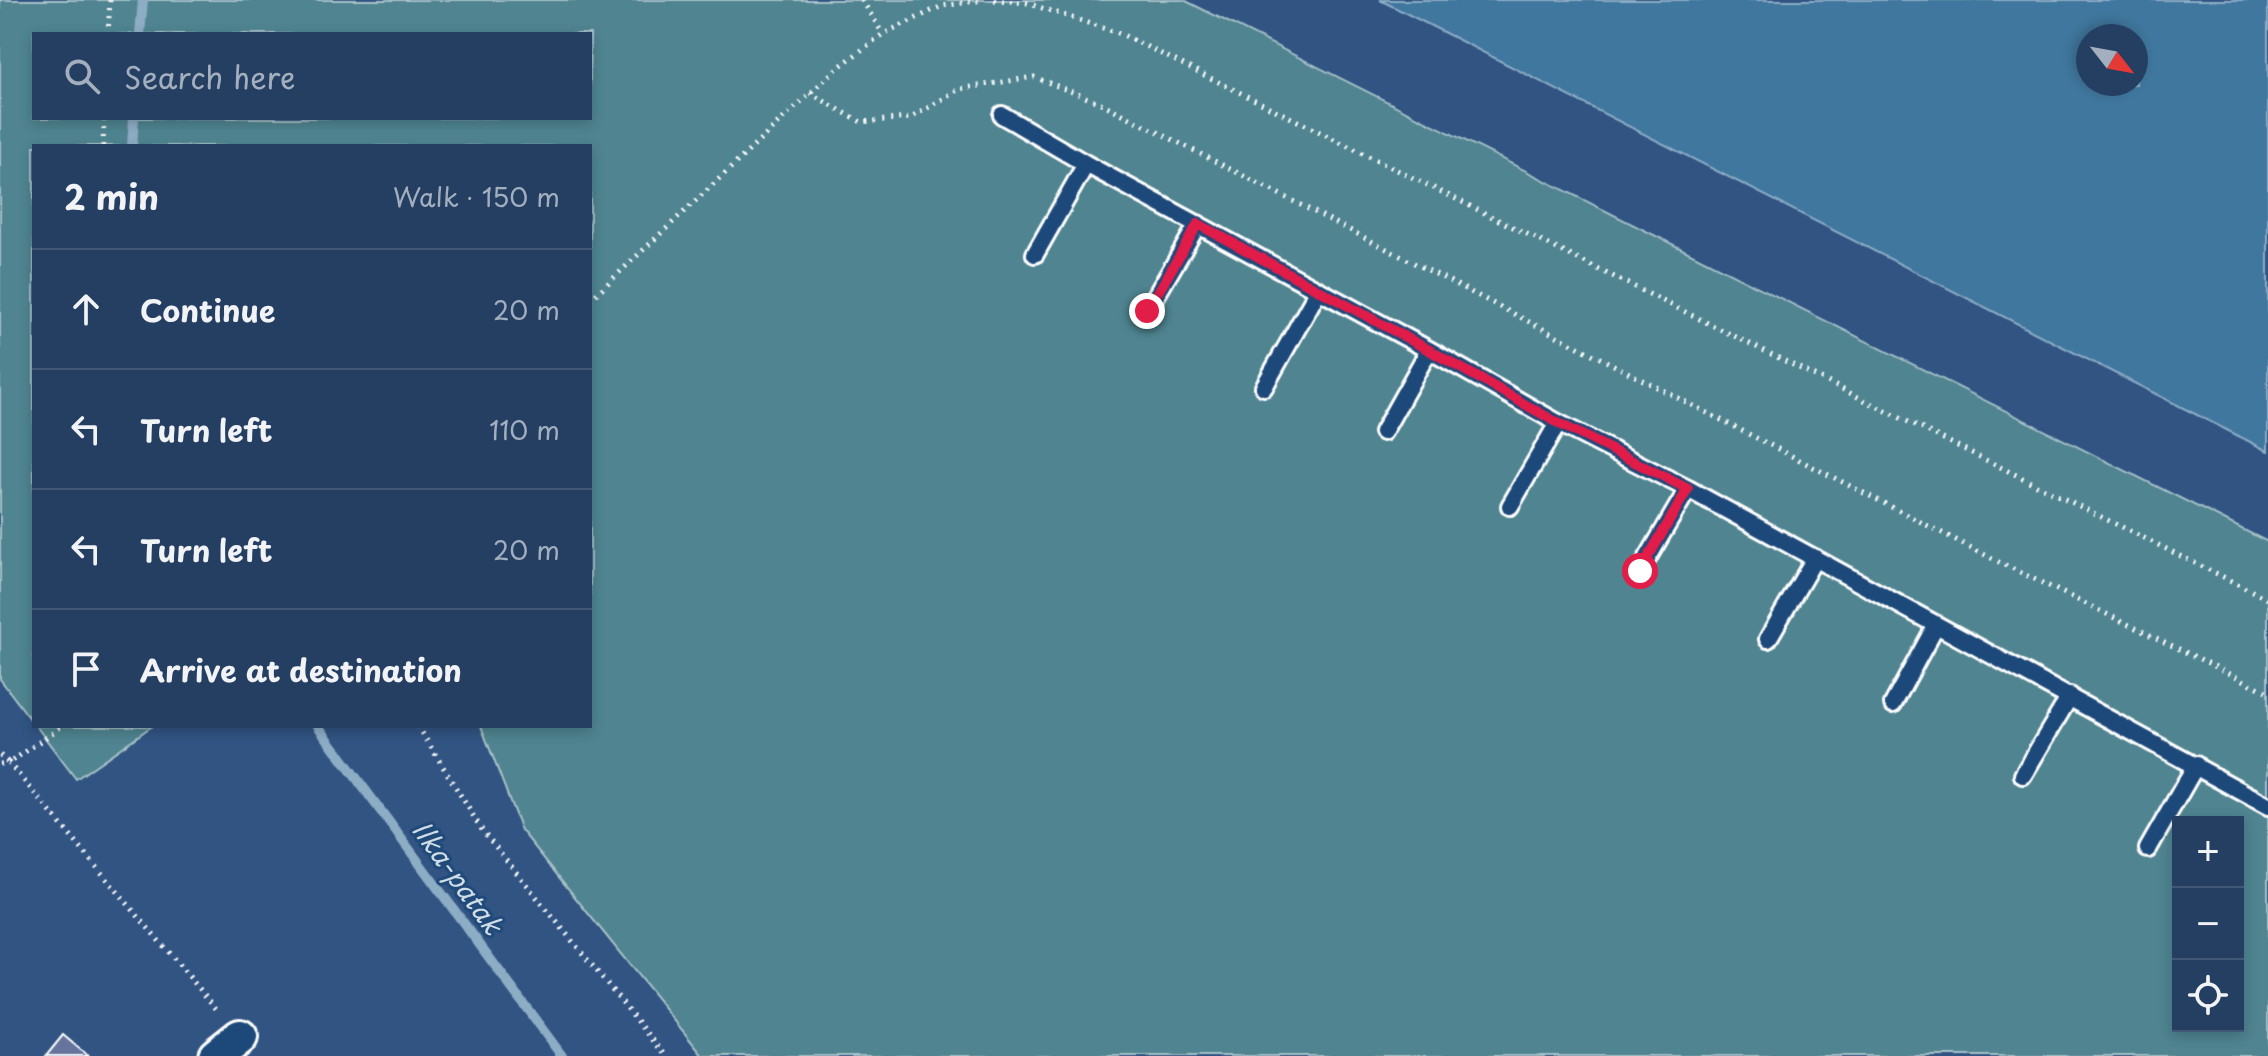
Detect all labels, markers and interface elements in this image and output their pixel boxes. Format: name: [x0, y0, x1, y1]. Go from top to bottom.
north arrow: [2076, 24, 2148, 96]
search box: [32, 32, 592, 120]
icon: search: [60, 54, 104, 98]
text: Search here: [124, 54, 296, 99]
text: 2 min: [64, 170, 159, 222]
text: Walk · 150 m: [393, 177, 560, 216]
icon: ahead: [64, 287, 108, 331]
text: Continue: [140, 287, 275, 332]
text: 20 m: [493, 290, 560, 329]
route end: [1129, 293, 1165, 329]
icon: left: [64, 407, 108, 451]
text: Turn left: [140, 407, 272, 452]
text: 110 m: [489, 410, 560, 449]
icon: left: [64, 527, 108, 571]
text: Turn left: [140, 527, 272, 572]
text: 20 m: [493, 530, 560, 569]
route start: [1622, 553, 1658, 589]
icon: arrive: [64, 647, 108, 691]
text: Arrive at destination: [140, 647, 462, 692]
water label: Ilka-patak: [404, 812, 514, 943]
map controls: [2172, 816, 2244, 1032]
button: +: [2172, 816, 2244, 888]
button: −: [2172, 888, 2244, 960]
button: locate: [2172, 960, 2244, 1032]

